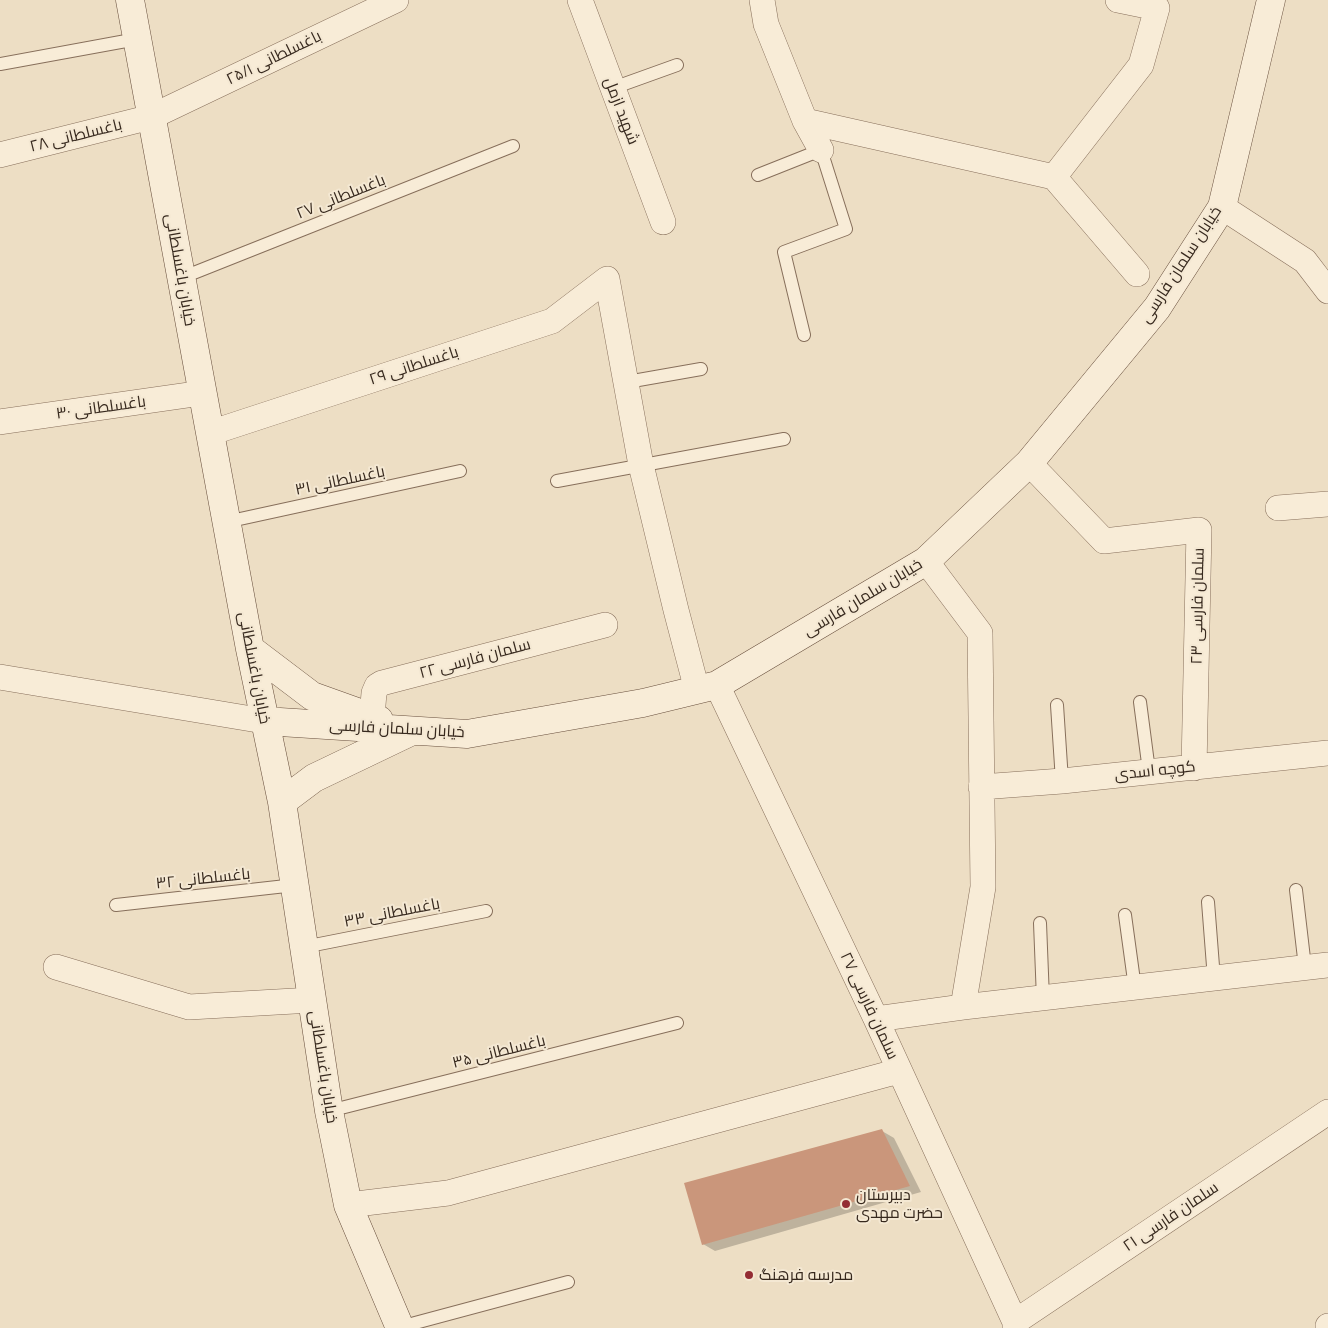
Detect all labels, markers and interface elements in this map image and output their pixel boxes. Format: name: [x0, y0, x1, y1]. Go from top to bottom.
street label: باغسلطانی ۲۵/۱: [223, 27, 325, 89]
street label: شهید ازمل: [599, 75, 643, 147]
street label: باغسلطانی ۲۸: [28, 115, 124, 157]
street label: باغسلطانی ۲۷: [294, 170, 388, 224]
street label: خیابان سلمان فارسی: [1136, 203, 1226, 327]
street label: خیابان باغسلطانی: [161, 212, 199, 328]
street label: باغسلطانی ۲۹: [367, 343, 461, 389]
street label: باغسلطانی ۳۰: [55, 392, 147, 424]
street label: باغسلطانی ۳۱: [293, 462, 387, 500]
street label: سلمان فارسی ۲۳: [1187, 547, 1209, 665]
street label: خیابان سلمان فارسی: [800, 555, 926, 641]
street label: خیابان باغسلطانی: [234, 610, 274, 726]
street label: سلمان فارسی ۲۲: [417, 635, 533, 683]
street label: خیابان سلمان فارسی: [329, 716, 465, 742]
street label: کوچه اسدی: [1113, 757, 1197, 785]
street label: باغسلطانی ۳۲: [155, 864, 251, 894]
street label: باغسلطانی ۳۳: [342, 894, 442, 932]
street label: سلمان فارسی ۲۷: [836, 949, 902, 1063]
street label: خیابان باغسلطانی: [305, 1009, 341, 1125]
street label: باغسلطانی ۳۵: [450, 1031, 548, 1073]
street label: سلمان فارسی ۲۱: [1120, 1178, 1222, 1256]
place label: دبیرستان حضرت مهدی: [856, 1185, 943, 1223]
marker: دبیرستان حضرت مهدی: [840, 1198, 852, 1210]
place label: مدرسه فرهنگ: [759, 1265, 853, 1285]
marker: مدرسه فرهنگ: [743, 1269, 755, 1281]

